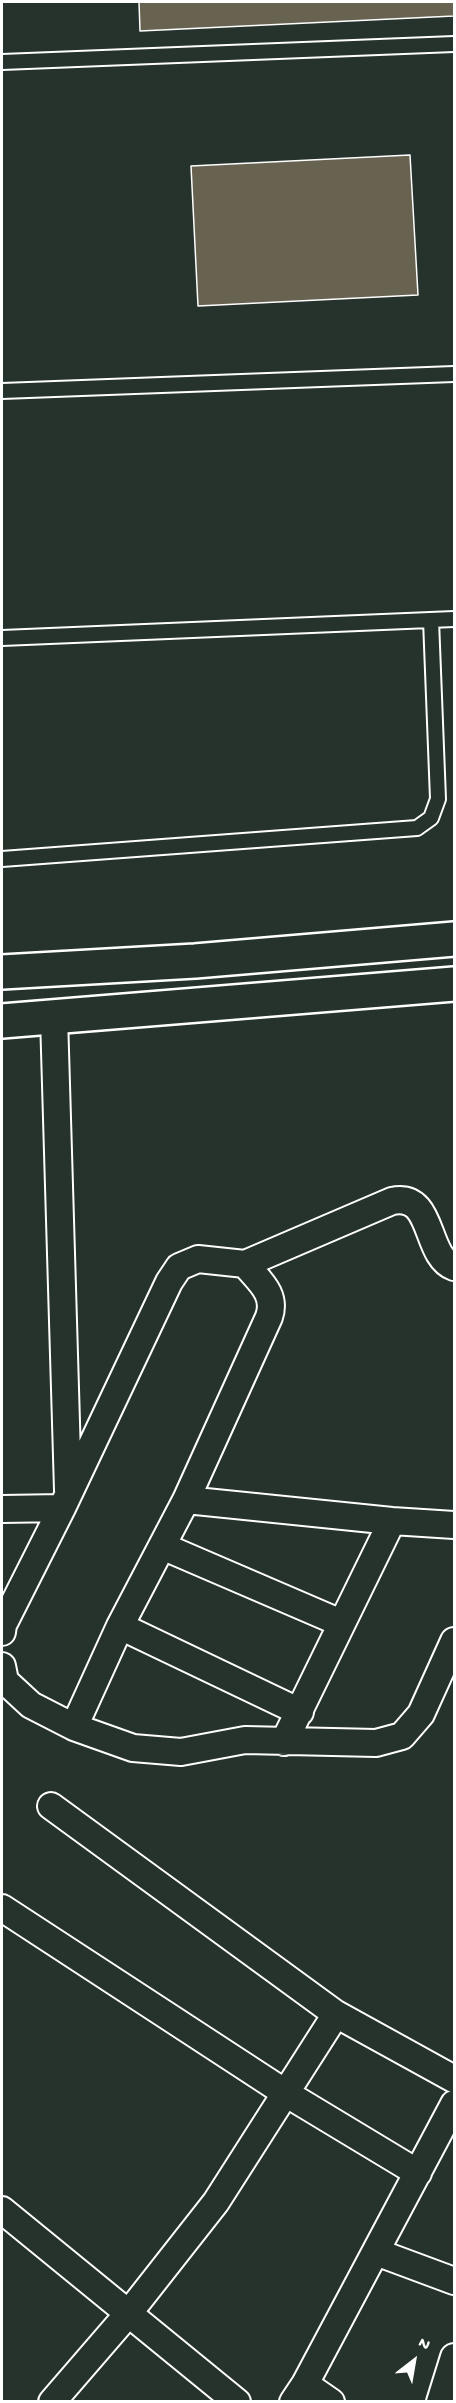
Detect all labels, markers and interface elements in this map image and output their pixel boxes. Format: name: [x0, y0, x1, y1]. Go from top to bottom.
north arrow: [384, 2331, 444, 2391]
text: N: [414, 2334, 433, 2356]

